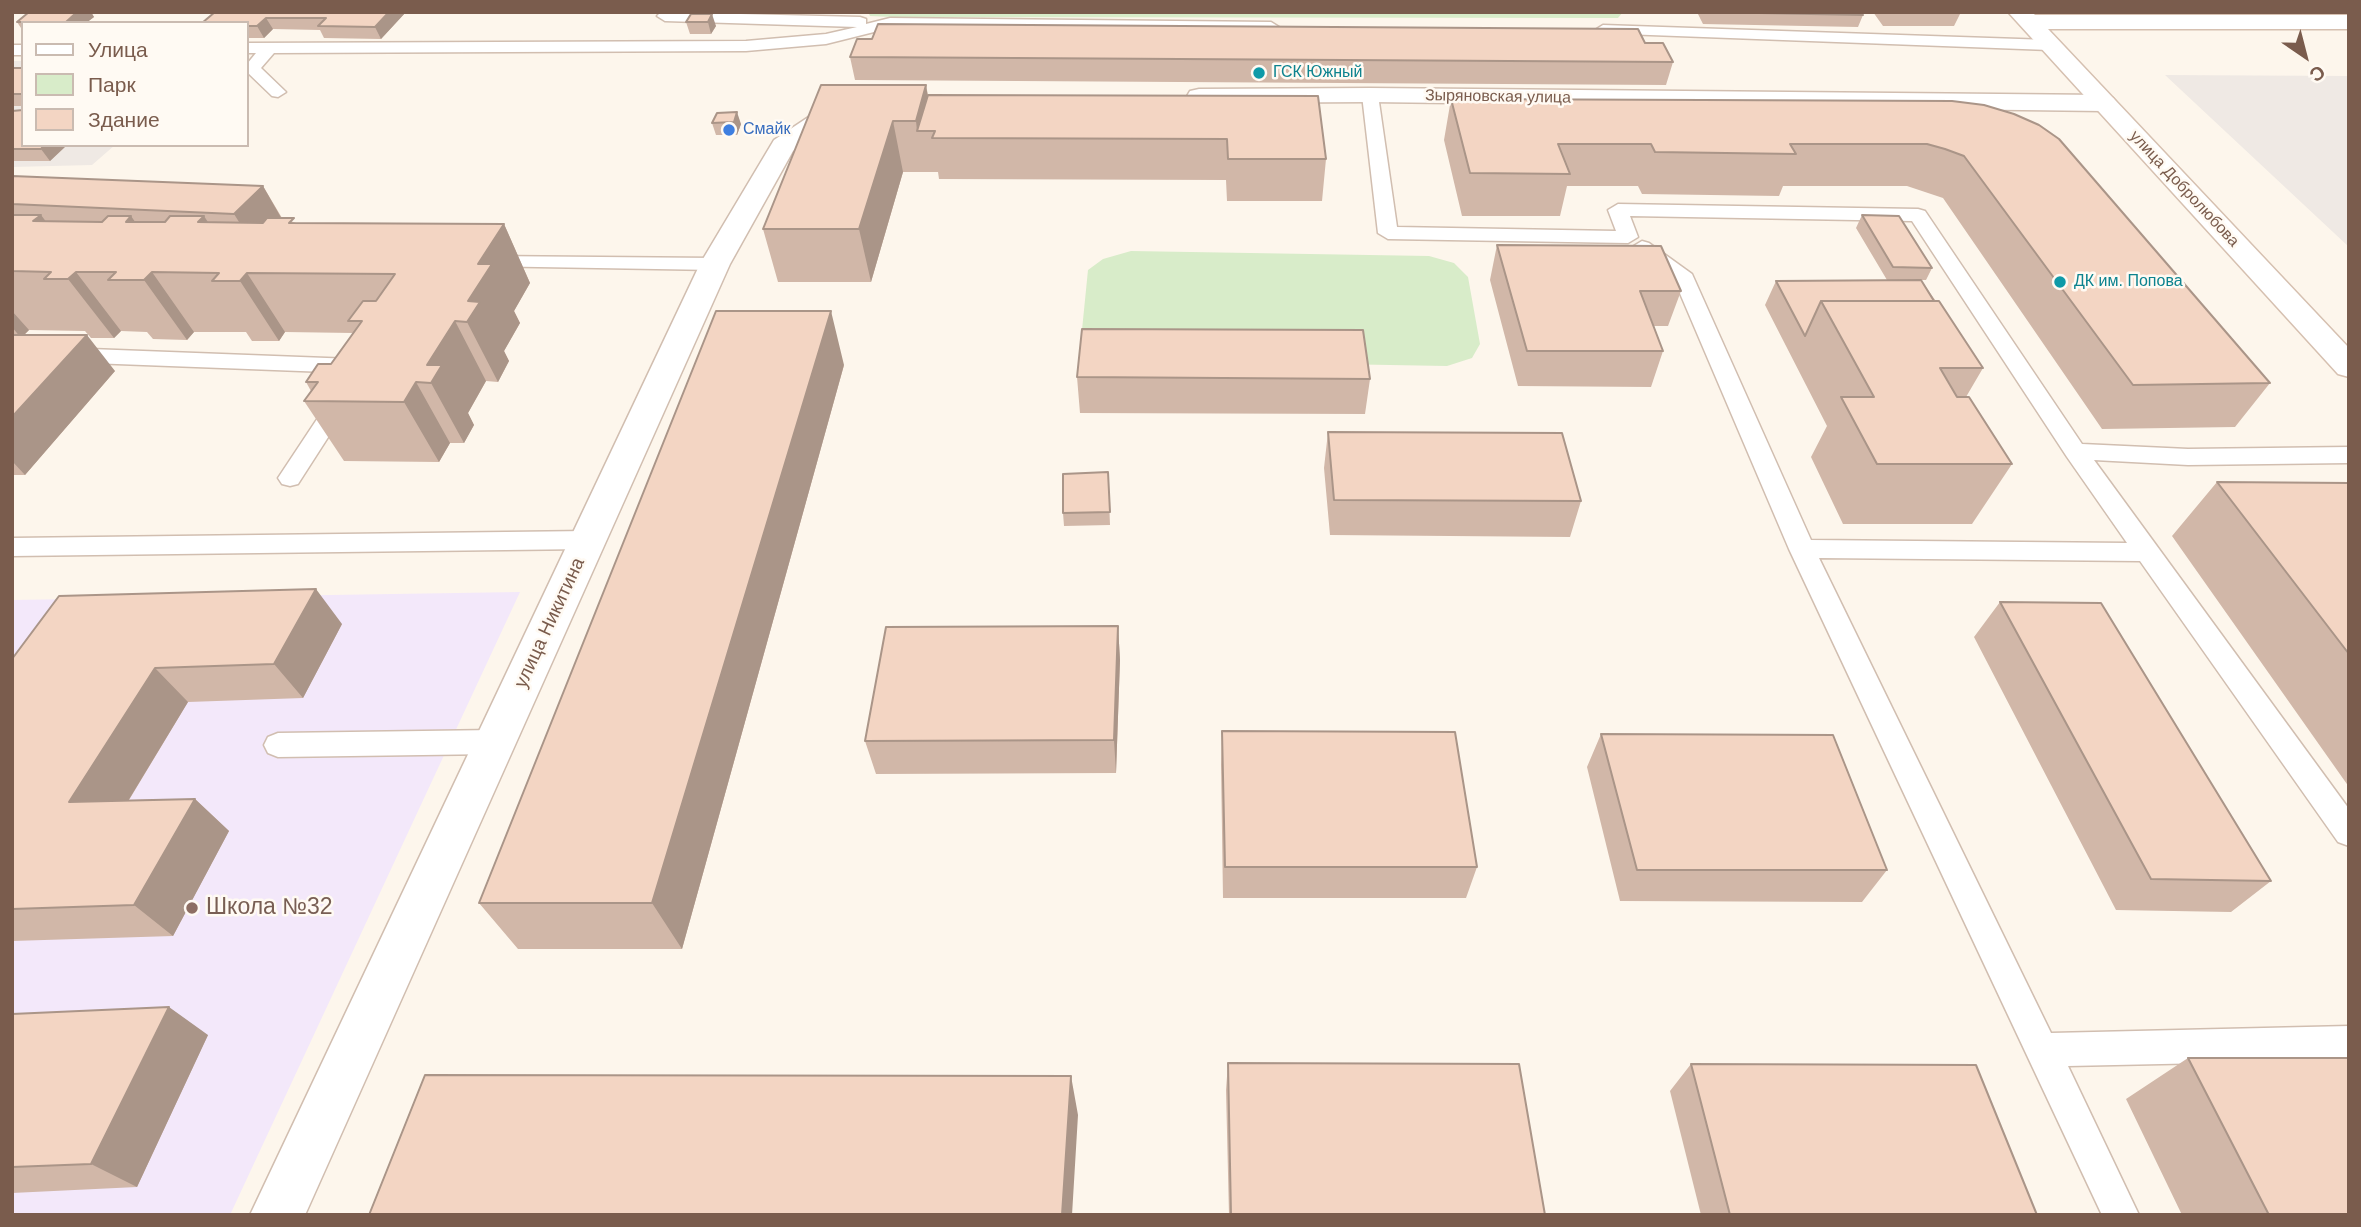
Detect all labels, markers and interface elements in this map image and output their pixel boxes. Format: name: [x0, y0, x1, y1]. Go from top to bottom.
legend: [21, 21, 248, 147]
north arrow: [2270, 21, 2340, 91]
text: Улица: [88, 38, 148, 61]
text: С: [2306, 61, 2329, 86]
place label: ГСК Южный: [1273, 63, 1362, 83]
marker: ГСК Южный: [1251, 65, 1267, 81]
text: Парк: [88, 73, 136, 96]
street label: Зыряновская улица: [1425, 86, 1571, 108]
text: Здание: [88, 108, 160, 131]
place label: Смайк: [743, 120, 790, 140]
marker: Смайк: [721, 122, 737, 138]
street label: улица Добролюбова: [2125, 127, 2243, 251]
place label: ДК им. Попова: [2074, 272, 2183, 292]
marker: ДК им. Попова: [2052, 274, 2068, 290]
street label: улица Никитина: [510, 554, 590, 692]
place label: Школа №32: [206, 894, 333, 922]
marker: Школа №32: [184, 900, 200, 916]

